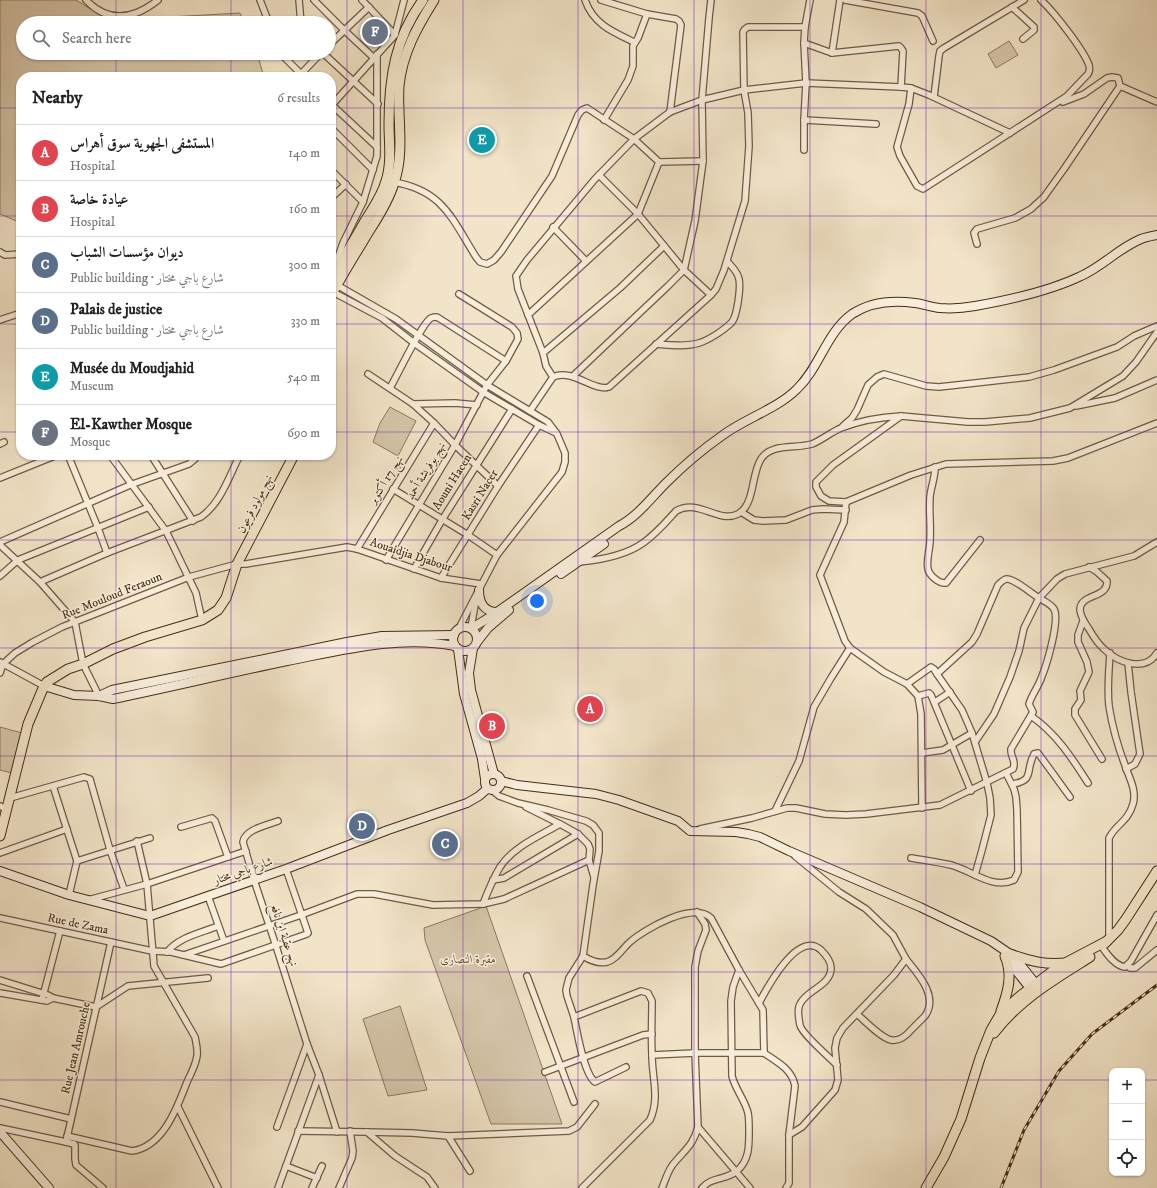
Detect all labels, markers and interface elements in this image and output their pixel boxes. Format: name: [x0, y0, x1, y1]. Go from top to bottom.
search box: [16, 16, 336, 60]
pin: F: [362, 17, 388, 47]
icon: search: [30, 27, 52, 49]
text: Search here: [62, 29, 131, 48]
text: Nearby: [32, 87, 82, 109]
text: 6 results: [277, 90, 320, 106]
pin: E: [469, 125, 495, 155]
text: المستشفى الجهوية سوق أهراس: [70, 134, 214, 153]
text: A: [41, 145, 49, 161]
text: 140 m: [288, 145, 320, 161]
text: Hospital: [70, 158, 115, 174]
text: عيادة خاصة: [70, 190, 128, 209]
text: B: [41, 201, 49, 217]
text: 160 m: [289, 201, 320, 217]
text: Hospital: [70, 214, 115, 230]
text: ديوان مؤسسات الشباب: [70, 243, 184, 262]
text: C: [41, 257, 49, 273]
text: 300 m: [289, 257, 320, 273]
text: Public building · شارع باجي مختار: [70, 270, 224, 286]
text: Palais de justice: [70, 300, 162, 319]
text: D: [40, 313, 50, 329]
text: 330 m: [291, 313, 320, 329]
text: Public building · شارع باجي مختار: [70, 322, 224, 338]
text: Musée du Moudjahid: [70, 359, 194, 378]
text: E: [40, 369, 50, 385]
text: 540 m: [287, 369, 320, 385]
text: Museum: [70, 378, 114, 394]
text: El-Kawther Mosque: [70, 415, 192, 434]
text: F: [41, 425, 49, 441]
text: 690 m: [287, 425, 320, 441]
text: Mosque: [70, 434, 110, 450]
street label: نهج بوفريشة أحمد: [402, 439, 452, 504]
street label: Aouni Hacen: [429, 451, 475, 513]
street label: نهج 17 أكتوبر: [363, 452, 409, 510]
street label: Kasri Nacer: [459, 466, 502, 523]
street label: نهج مولود فرعون: [234, 472, 279, 537]
street label: Aouaidjia Djabour: [368, 535, 455, 576]
street label: Rue Mouloud Feraoun: [60, 569, 165, 623]
your location: [527, 591, 547, 611]
pin: A: [577, 694, 603, 724]
pin: B: [479, 711, 505, 741]
pin: D: [349, 811, 375, 841]
pin: C: [432, 829, 458, 859]
street label: شارع باجي مختار: [210, 854, 276, 891]
street label: نهج عقبة ابن نافع: [264, 902, 301, 969]
street label: Rue de Zama: [46, 910, 111, 938]
park label: مقبرة النصارى: [440, 952, 496, 967]
street label: Rue Jean Amrouche: [58, 1001, 94, 1095]
map controls: [1109, 1068, 1145, 1176]
button: +: [1109, 1068, 1145, 1104]
button: −: [1109, 1104, 1145, 1140]
button: locate: [1109, 1140, 1145, 1176]

